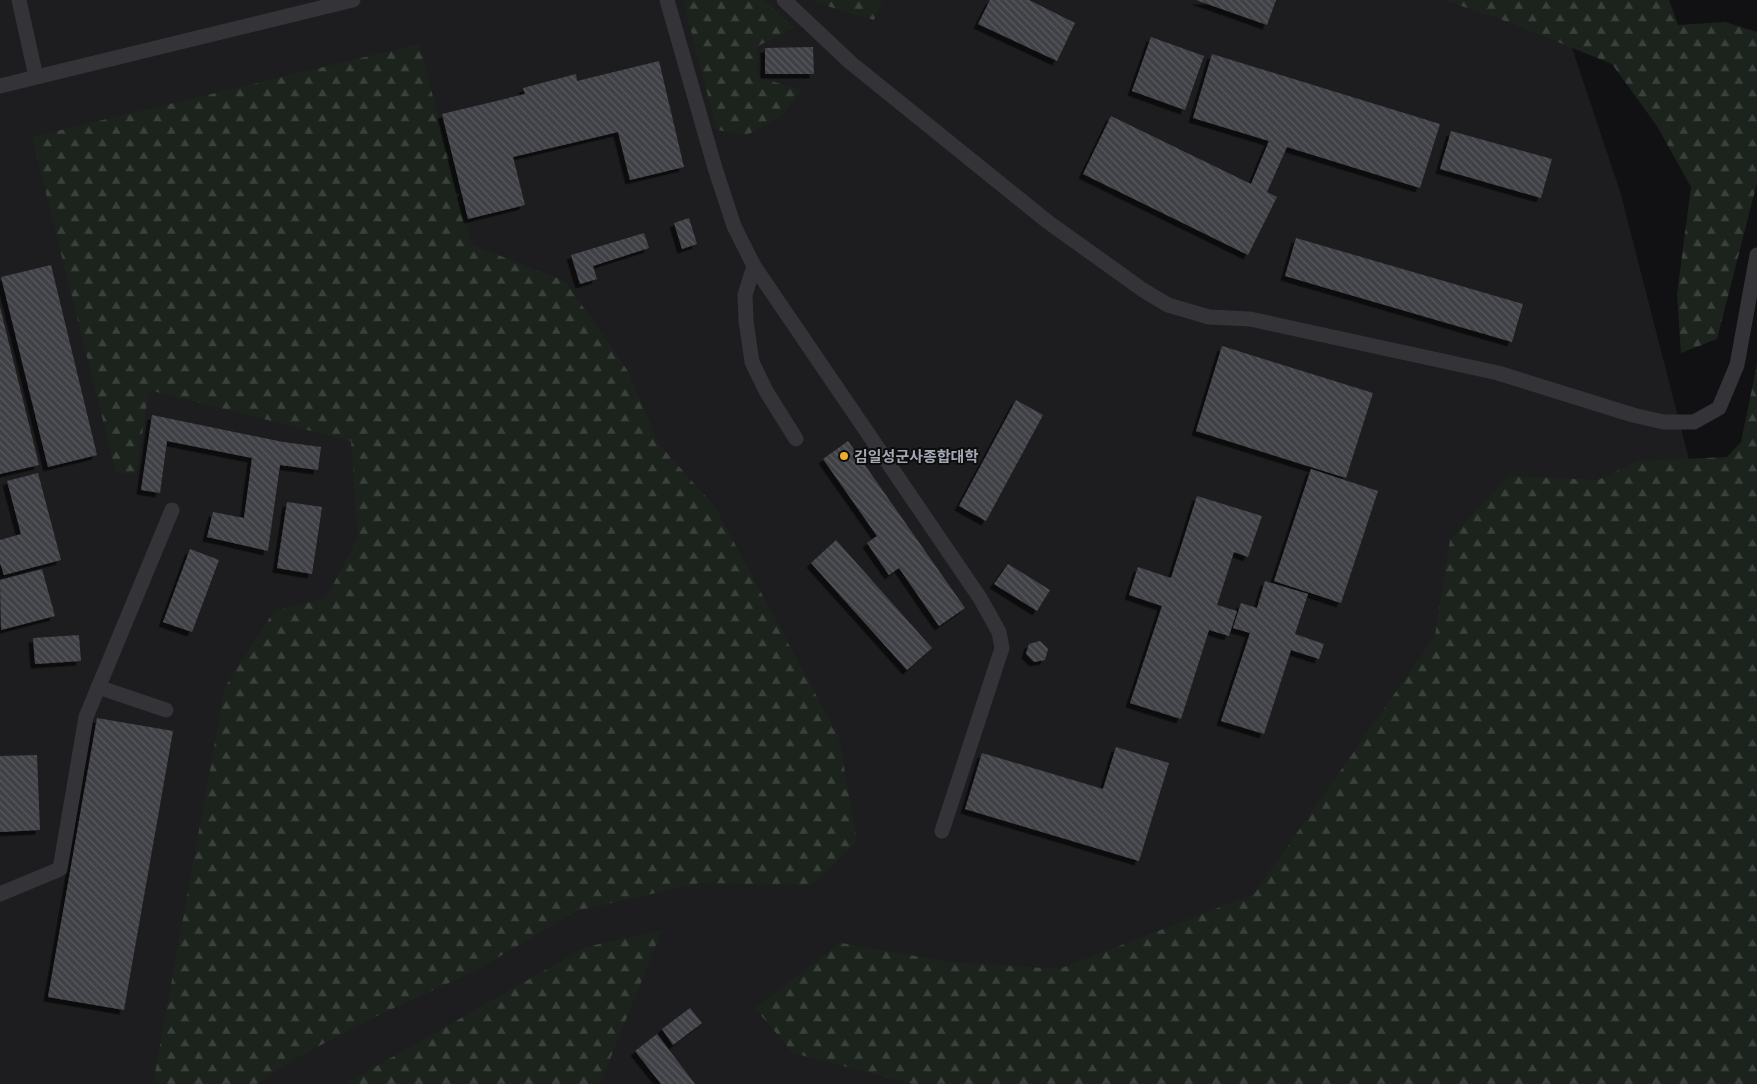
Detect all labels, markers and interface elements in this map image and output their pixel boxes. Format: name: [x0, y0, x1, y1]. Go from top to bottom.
place label: 김일성군사종합대학: [854, 447, 978, 465]
marker: 김일성군사종합대학: [838, 450, 850, 462]

